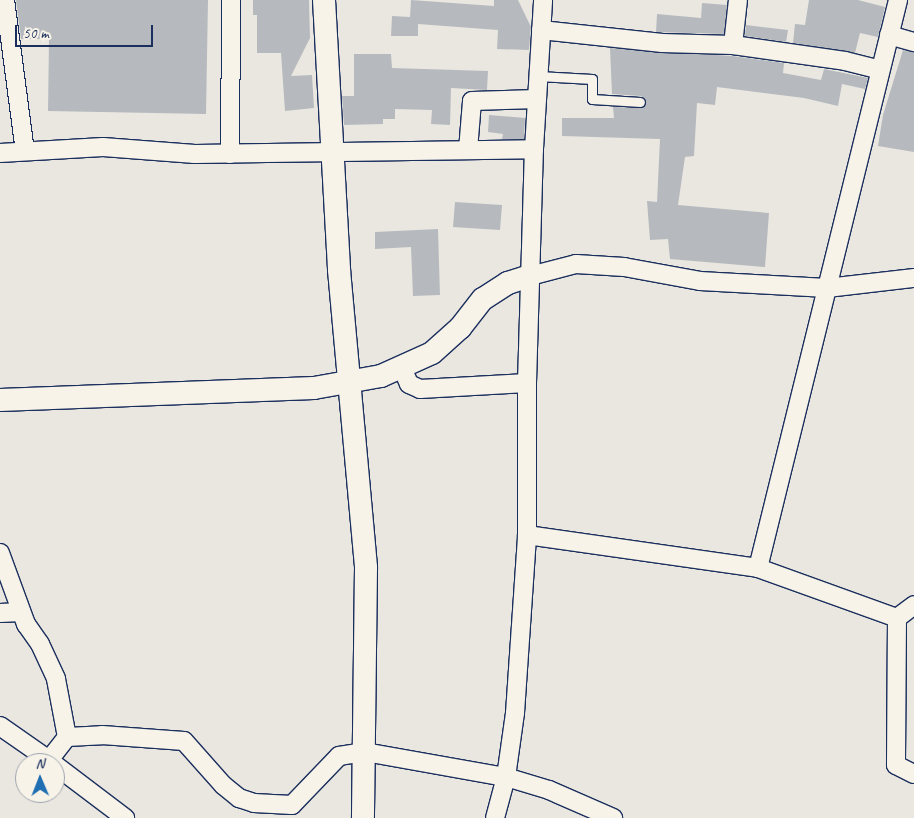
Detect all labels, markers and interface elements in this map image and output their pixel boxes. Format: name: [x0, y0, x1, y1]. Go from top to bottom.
scale bar: [18, 15, 155, 47]
text: 50 m: [23, 24, 49, 43]
north arrow: [15, 753, 65, 803]
text: N: [35, 755, 44, 772]

